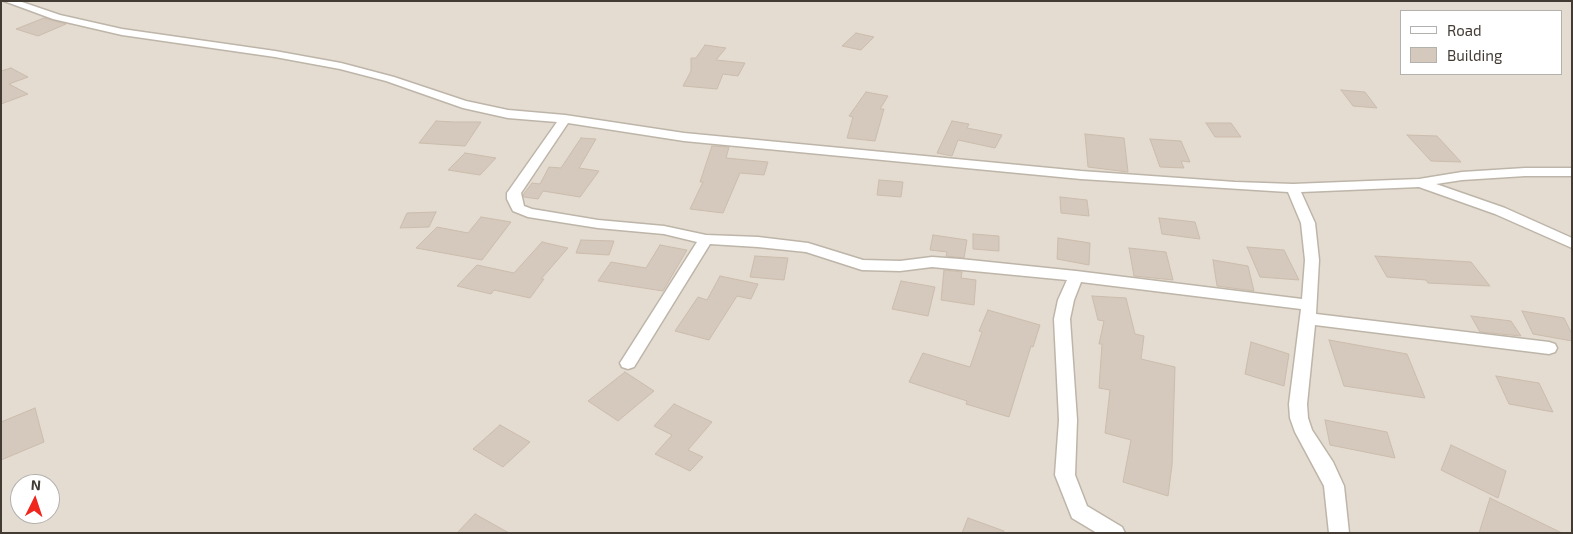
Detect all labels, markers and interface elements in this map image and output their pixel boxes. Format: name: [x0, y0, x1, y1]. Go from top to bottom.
legend: [1400, 10, 1563, 75]
text: Road: [1447, 21, 1482, 39]
text: Building: [1447, 46, 1502, 64]
north arrow: [10, 474, 60, 524]
text: N: [30, 476, 42, 493]

